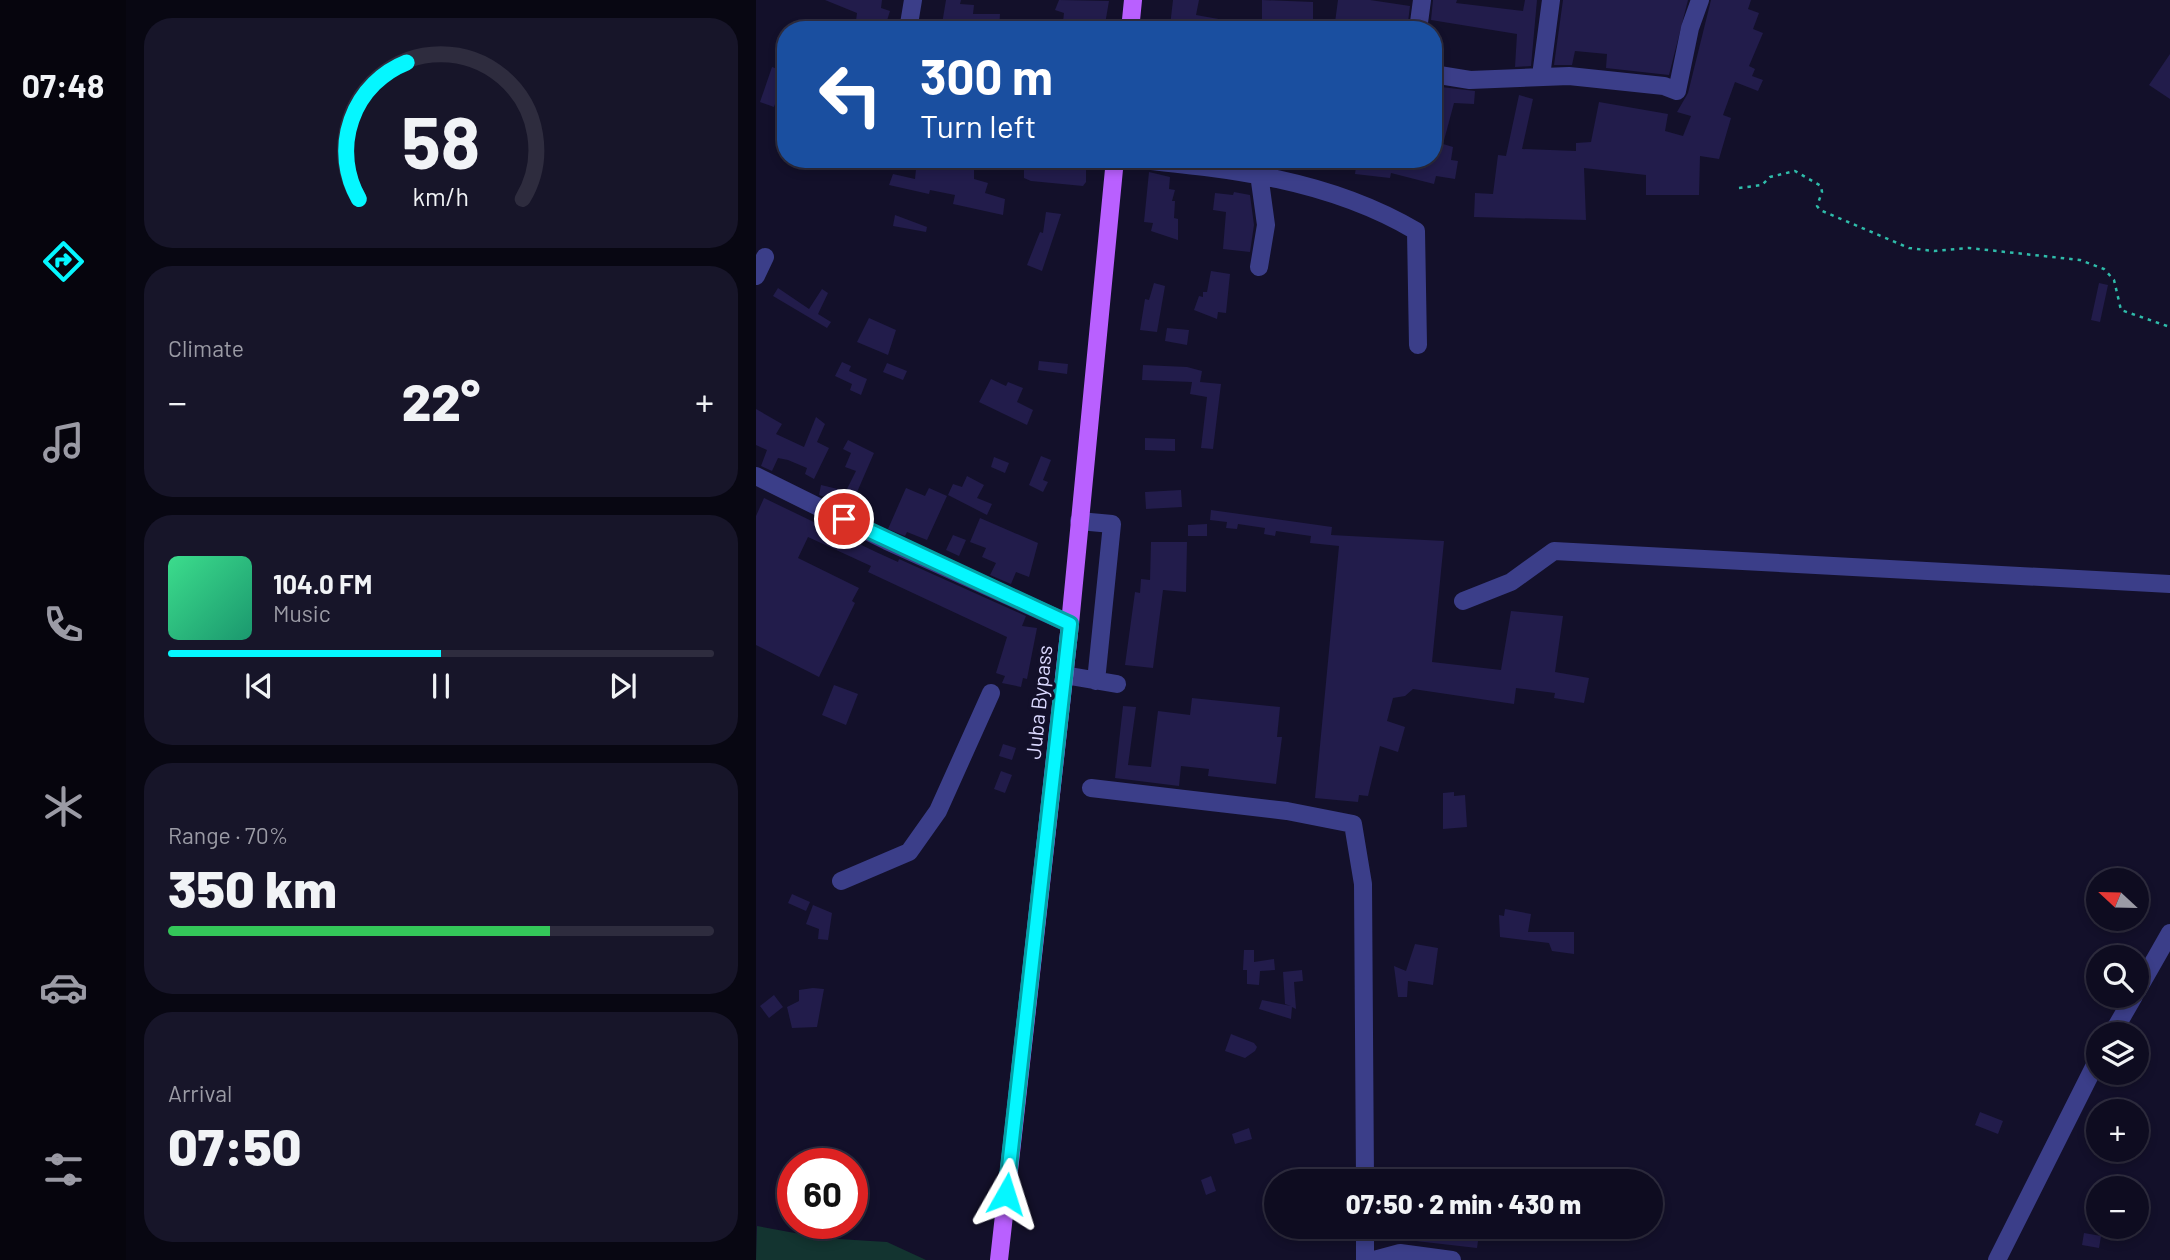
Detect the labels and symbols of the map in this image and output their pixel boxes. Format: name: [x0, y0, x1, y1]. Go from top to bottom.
pin: [814, 489, 874, 549]
street label: Juba Bypass: [1020, 644, 1056, 760]
north arrow: [2086, 868, 2149, 931]
speed limit sign: 60: [777, 1148, 868, 1239]
position arrow: [969, 1157, 1043, 1231]

